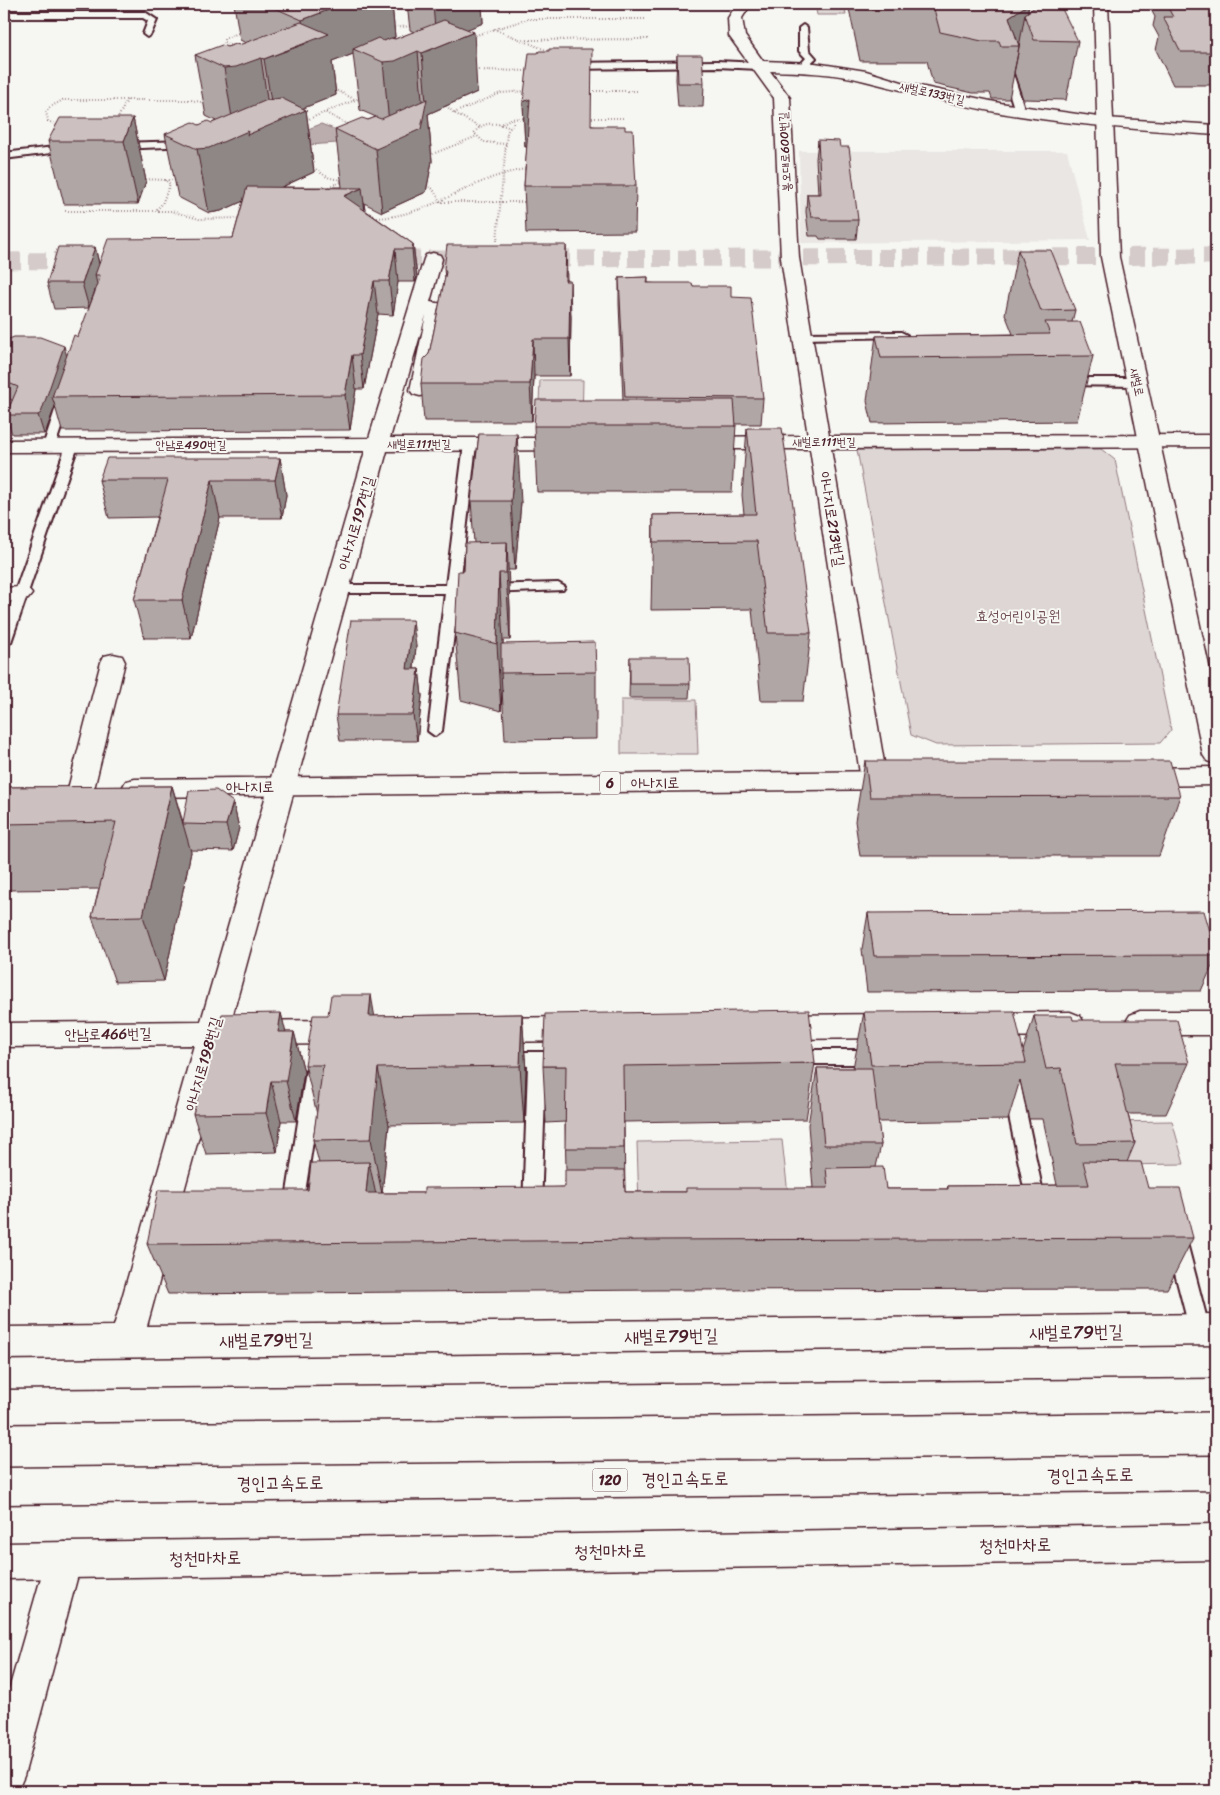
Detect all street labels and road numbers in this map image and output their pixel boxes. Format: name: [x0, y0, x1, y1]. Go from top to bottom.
street label: 새벌로133번길: [897, 75, 967, 111]
street label: 봉오대로600번길: [772, 111, 798, 192]
street label: 새벌로: [1123, 366, 1151, 398]
street label: 새벌로111번길: [792, 431, 856, 453]
street label: 새벌로111번길: [387, 433, 451, 455]
street label: 안남로490번길: [156, 434, 227, 456]
street label: 아나지로213번길: [812, 470, 852, 568]
street label: 아나지로197번길: [330, 473, 382, 573]
street label: 아나지로: [631, 770, 679, 796]
road number: 6: [600, 771, 620, 794]
street label: 아나지로: [226, 774, 274, 800]
street label: 아나지로198번길: [177, 1014, 229, 1114]
street label: 안남로466번길: [64, 1020, 152, 1048]
street label: 새벌로79번길: [1029, 1315, 1124, 1349]
street label: 새벌로79번길: [624, 1319, 719, 1353]
street label: 새벌로79번길: [219, 1323, 314, 1357]
street label: 경인고속도로: [1046, 1458, 1134, 1492]
street label: 경인고속도로: [641, 1462, 729, 1496]
street label: 경인고속도로: [236, 1466, 324, 1500]
road number: 120: [592, 1468, 628, 1492]
street label: 청천마차로: [979, 1528, 1051, 1562]
street label: 청천마차로: [574, 1534, 646, 1568]
street label: 청천마차로: [169, 1541, 241, 1575]

